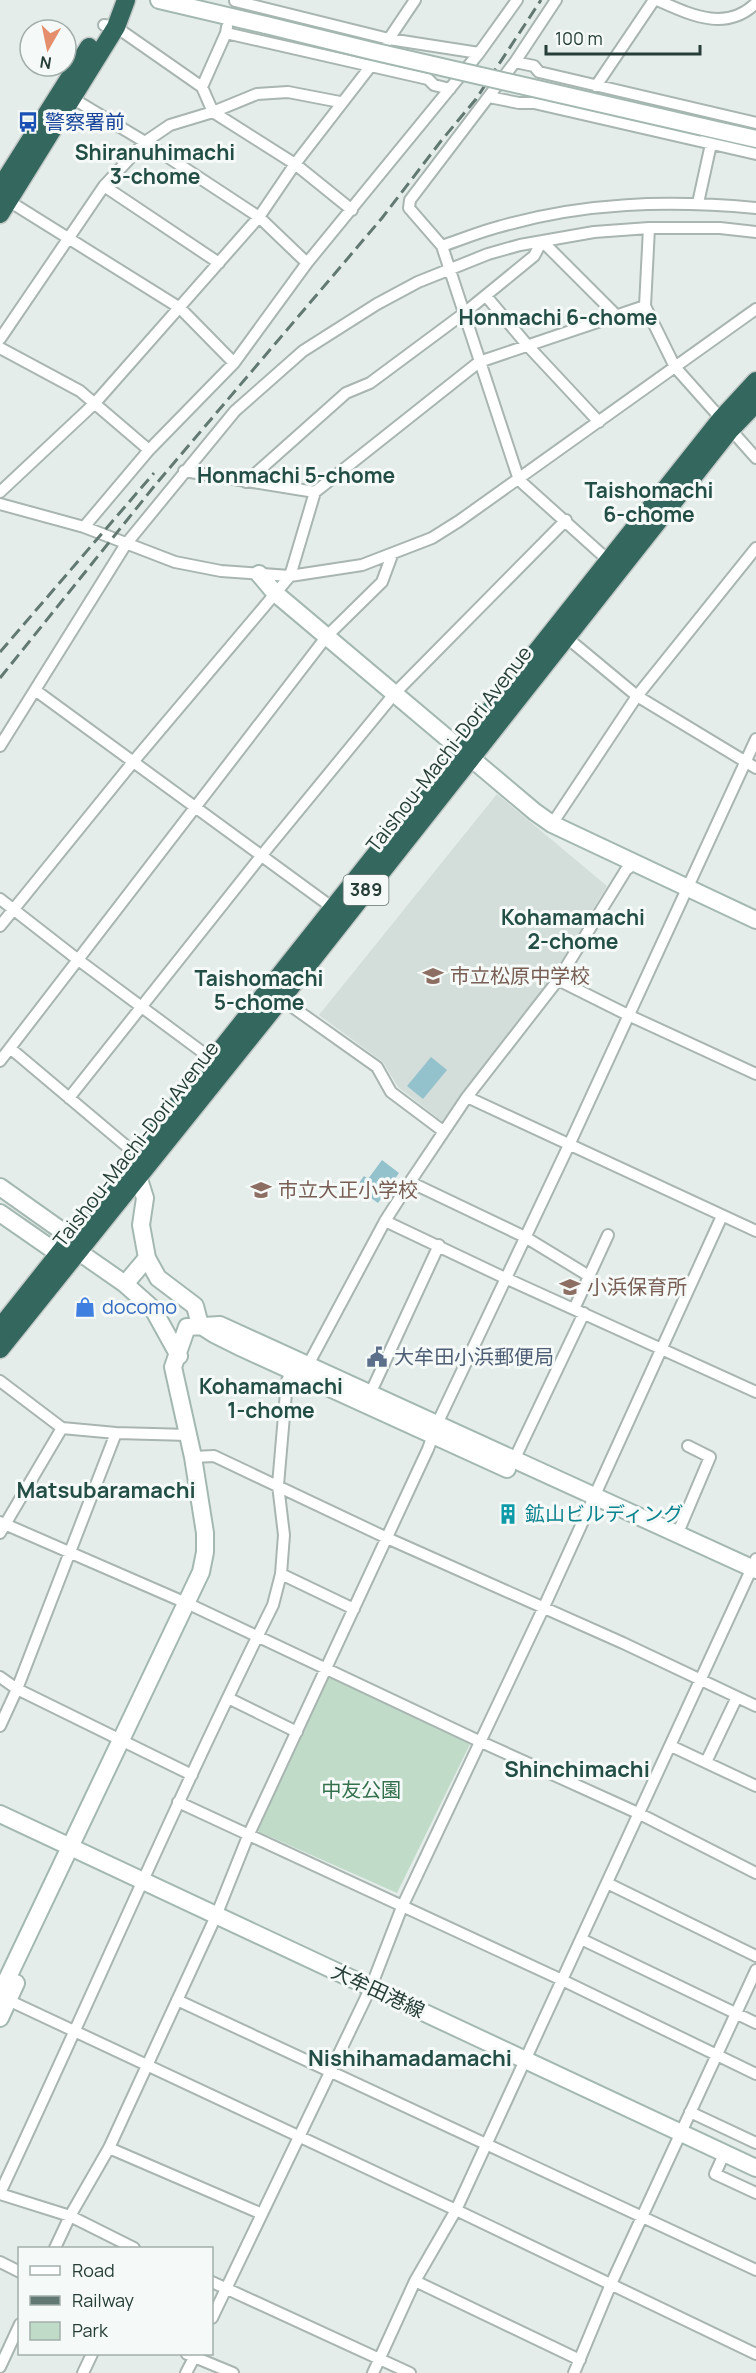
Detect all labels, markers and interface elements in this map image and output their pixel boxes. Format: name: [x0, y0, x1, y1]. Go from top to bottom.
north arrow: [18, 18, 78, 78]
scale bar: [546, 18, 700, 56]
text: 100 m: [555, 26, 603, 50]
text: N: [38, 51, 53, 75]
place label: 警察署前: [45, 108, 125, 135]
bus stop icon: 警察署前: [16, 110, 40, 134]
district label: Shiranuhimachi 3-chome: [75, 138, 235, 190]
district label: Honmachi 6-chome: [459, 303, 657, 331]
district label: Honmachi 5-chome: [197, 461, 395, 489]
district label: Taishomachi 6-chome: [585, 476, 713, 528]
street label: Taishou-Machi-Dori Avenue: [360, 640, 538, 857]
road number: 389: [344, 875, 388, 905]
district label: Kohamamachi 2-chome: [501, 903, 645, 955]
place label: 市立松原中学校: [450, 962, 590, 989]
district label: Taishomachi 5-chome: [195, 964, 323, 1016]
school or university icon: 市立松原中学校: [421, 964, 445, 988]
street label: Taishou-Machi-Dori Avenue: [47, 1035, 225, 1252]
place label: 市立大正小学校: [278, 1176, 418, 1203]
school or university icon: 市立大正小学校: [249, 1178, 273, 1202]
place label: 小浜保育所: [587, 1273, 687, 1300]
school or university icon: 小浜保育所: [558, 1275, 582, 1299]
place label: docomo: [102, 1293, 177, 1320]
shop icon: docomo: [73, 1295, 97, 1319]
place label: 大牟田小浜郵便局: [394, 1343, 554, 1370]
public building icon: 大牟田小浜郵便局: [365, 1345, 389, 1369]
district label: Kohamamachi 1-chome: [199, 1372, 343, 1424]
district label: Matsubaramachi: [16, 1475, 196, 1505]
place label: 鉱山ビルディング: [525, 1500, 684, 1527]
building icon: 鉱山ビルディング: [496, 1502, 520, 1526]
district label: Shinchimachi: [504, 1754, 650, 1784]
park label: 中友公園: [321, 1776, 401, 1803]
street label: 大牟田港線: [327, 1957, 429, 2024]
district label: Nishihamadamachi: [308, 2043, 512, 2073]
legend: [18, 2247, 213, 2355]
text: Road: [72, 2258, 115, 2282]
text: Railway: [72, 2288, 134, 2312]
text: Park: [72, 2318, 109, 2342]

